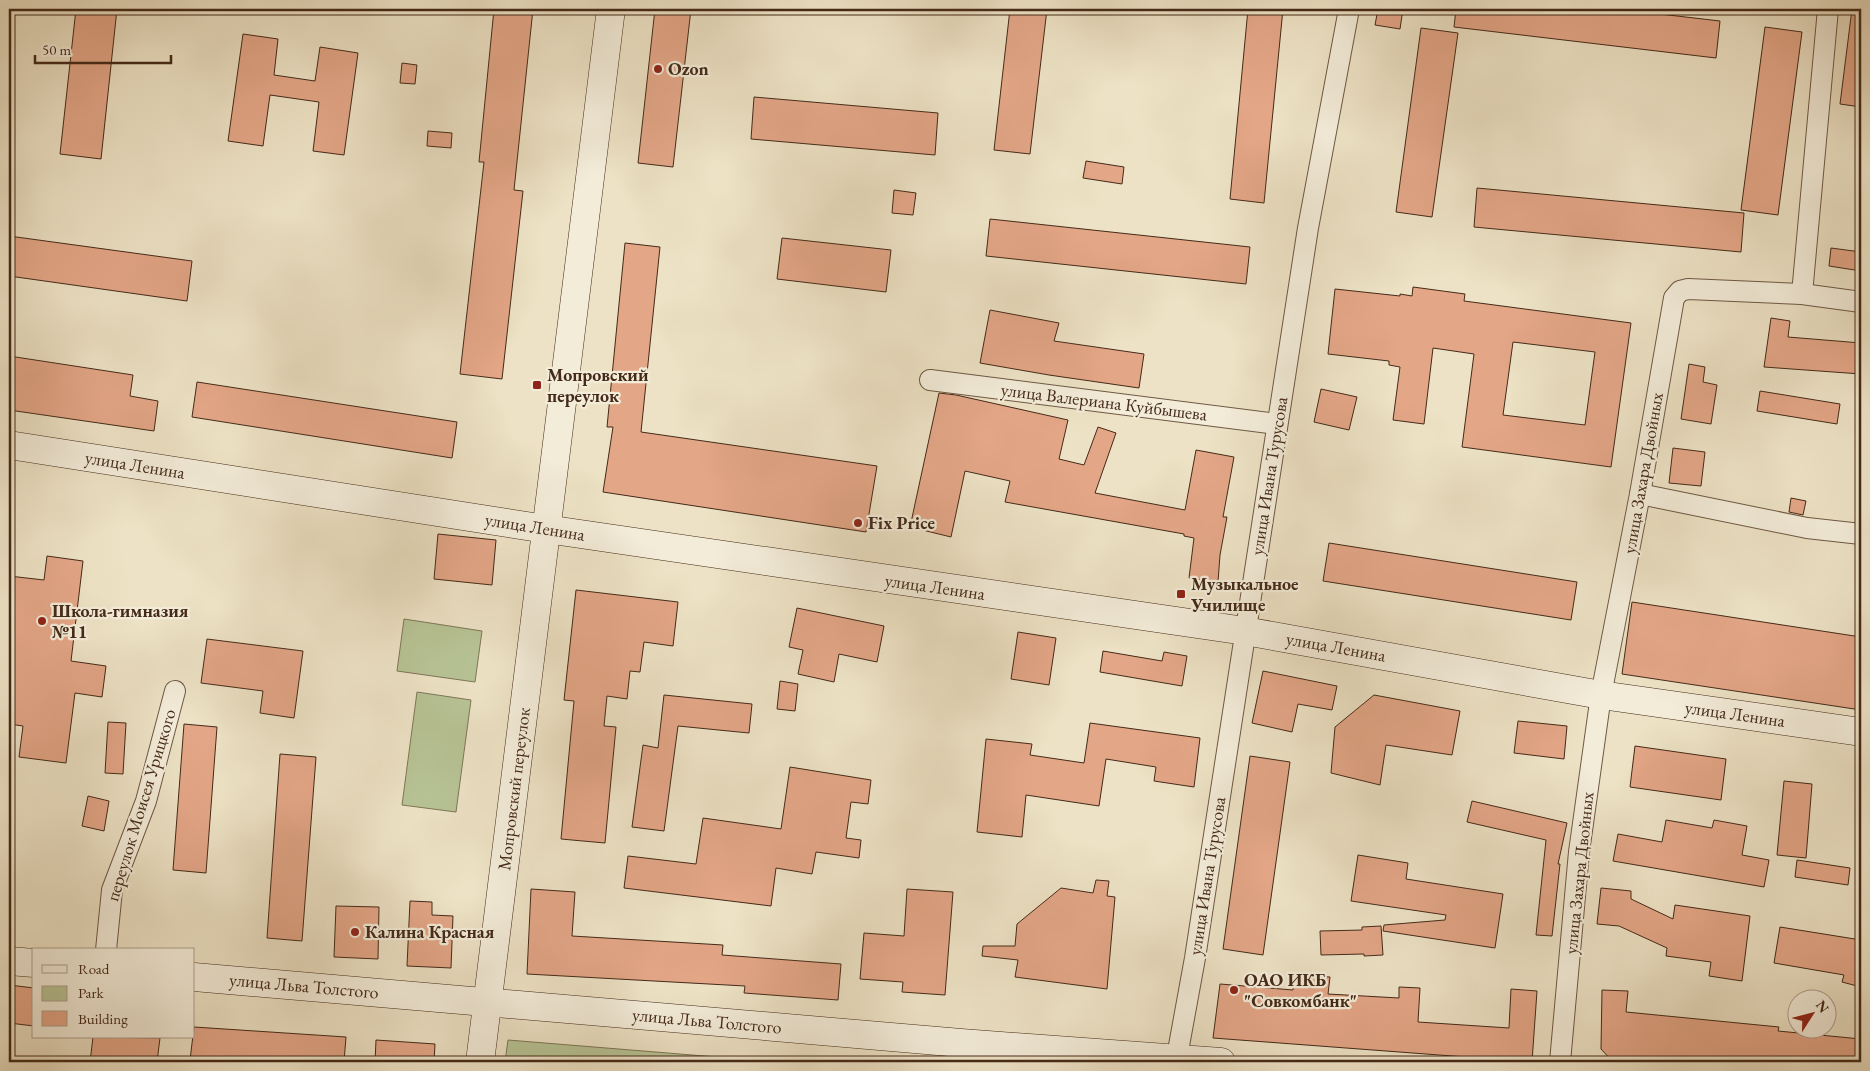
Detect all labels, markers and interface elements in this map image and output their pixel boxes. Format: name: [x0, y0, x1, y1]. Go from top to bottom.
scale bar: [35, 32, 171, 64]
text: 50 m: [42, 40, 71, 59]
place label: Ozon: [668, 57, 709, 80]
marker: Ozon: [652, 63, 664, 75]
place label: Мопровский переулок: [547, 363, 649, 407]
street label: улица Валериана Куйбышева: [1000, 377, 1209, 426]
marker: Мопровский переулок: [531, 379, 543, 391]
street label: улица Захара Двойных: [1617, 390, 1668, 555]
street label: улица Ивана Турусова: [1245, 394, 1293, 557]
street label: улица Ленина: [83, 445, 188, 484]
street label: улица Ленина: [483, 507, 588, 546]
place label: Fix Price: [868, 511, 936, 534]
marker: Fix Price: [852, 517, 864, 529]
street label: улица Ленина: [884, 568, 987, 605]
place label: Музыкальное Училище: [1190, 572, 1299, 616]
marker: Музыкальное Училище: [1175, 588, 1187, 600]
place label: Школа-гимназия №11: [52, 599, 189, 643]
marker: Школа-гимназия №11: [36, 615, 48, 627]
street label: улица Ленина: [1284, 626, 1389, 667]
street label: улица Ленина: [1684, 695, 1787, 732]
street label: переулок Моисея Урицкого: [100, 706, 181, 904]
street label: Мопровский переулок: [492, 706, 535, 872]
street label: улица Захара Двойных: [1559, 790, 1598, 955]
street label: улица Ивана Турусова: [1183, 794, 1231, 957]
place label: Калина Красная: [365, 920, 495, 943]
marker: Калина Красная: [349, 926, 361, 938]
legend: [32, 948, 195, 1038]
text: Road: [78, 959, 110, 978]
street label: улица Льва Толстого: [228, 968, 380, 1004]
place label: ОАО ИКБ "Совкомбанк": [1244, 968, 1357, 1012]
text: Park: [78, 983, 105, 1002]
marker: ОАО ИКБ "Совкомбанк": [1228, 984, 1240, 996]
north arrow: [1788, 988, 1838, 1038]
text: N: [1812, 996, 1834, 1017]
street label: улица Льва Толстого: [631, 1003, 783, 1039]
text: Building: [78, 1009, 128, 1028]

